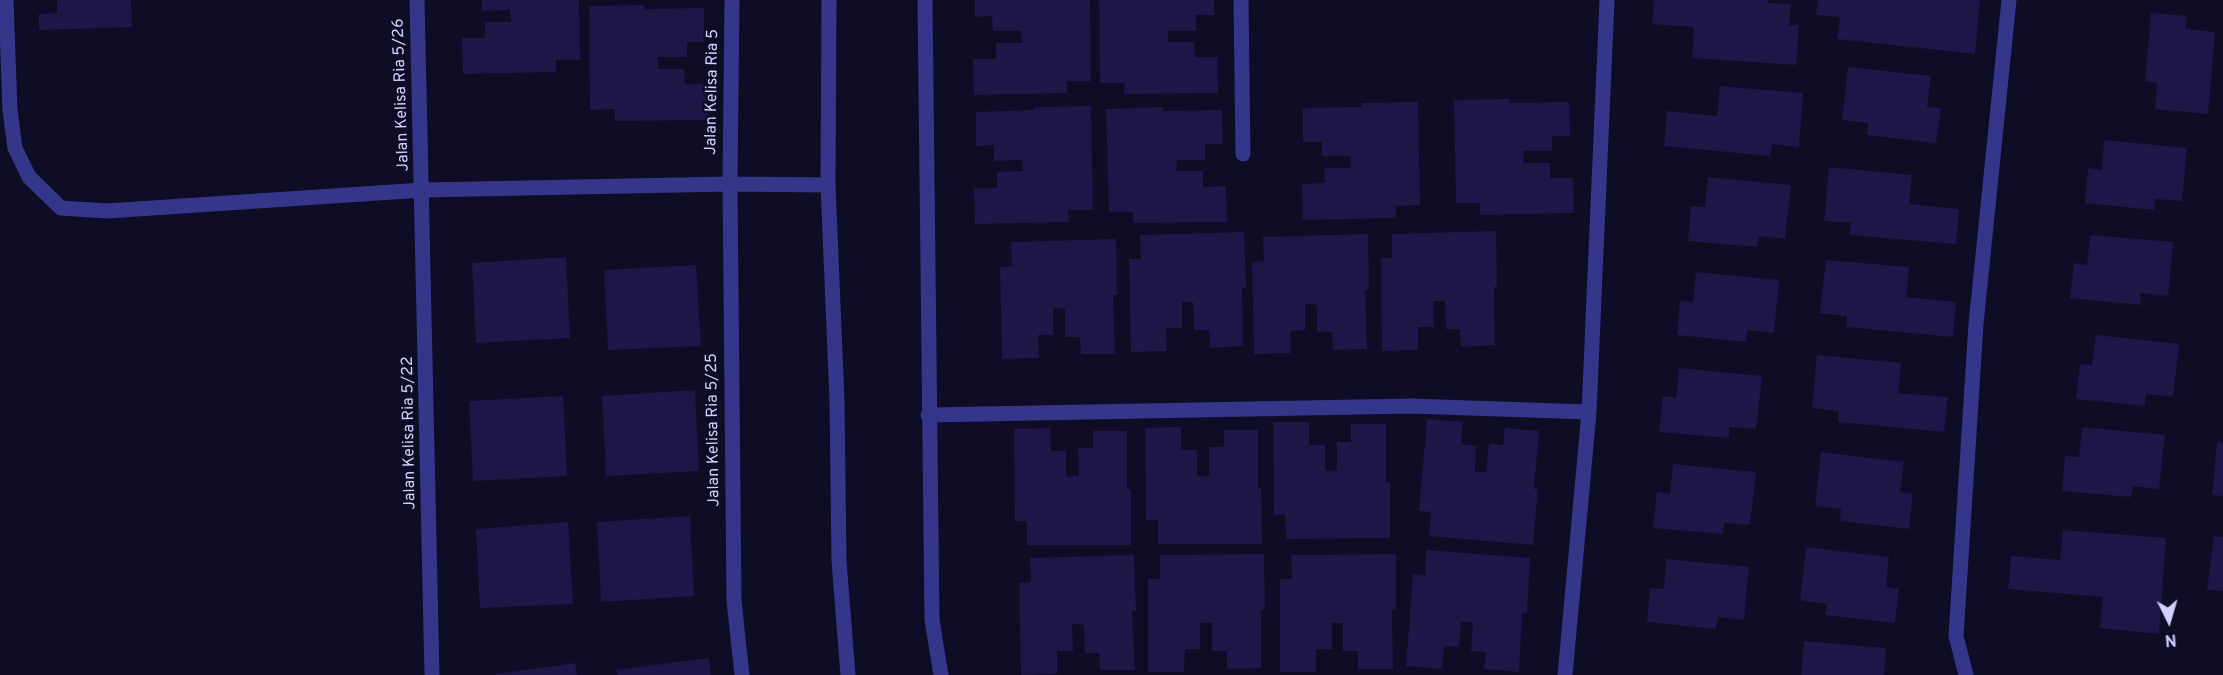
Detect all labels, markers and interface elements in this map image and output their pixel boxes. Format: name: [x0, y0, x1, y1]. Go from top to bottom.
street label: Jalan Kelisa Ria 5/26: [390, 18, 414, 172]
street label: Jalan Kelisa Ria 5: [702, 29, 724, 155]
street label: Jalan Kelisa Ria 5/25: [703, 353, 725, 507]
street label: Jalan Kelisa Ria 5/22: [399, 356, 421, 510]
north arrow: [2139, 591, 2199, 651]
text: N: [2164, 628, 2177, 649]

